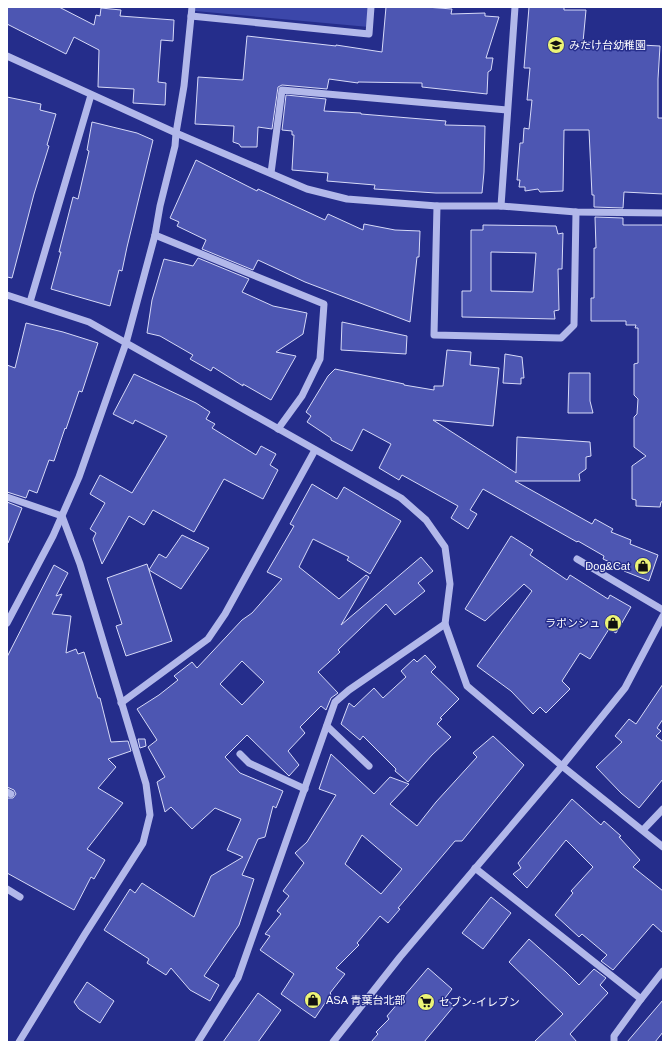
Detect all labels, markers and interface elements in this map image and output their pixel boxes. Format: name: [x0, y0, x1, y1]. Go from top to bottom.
school or university icon: みたけ台幼稚園: [546, 35, 566, 55]
place label: みたけ台幼稚園: [569, 39, 646, 51]
shop icon: Dog&Cat: [633, 556, 653, 576]
place label: Dog&Cat: [585, 560, 630, 572]
shop icon: ラポンシュ: [603, 613, 623, 633]
place label: ラポンシュ: [545, 617, 600, 629]
shop icon: ASA 青葉台北部: [303, 990, 323, 1010]
supermarket icon: セブン-イレブン: [416, 992, 436, 1012]
place label: ASA 青葉台北部: [326, 994, 405, 1006]
place label: セブン-イレブン: [439, 996, 520, 1008]

